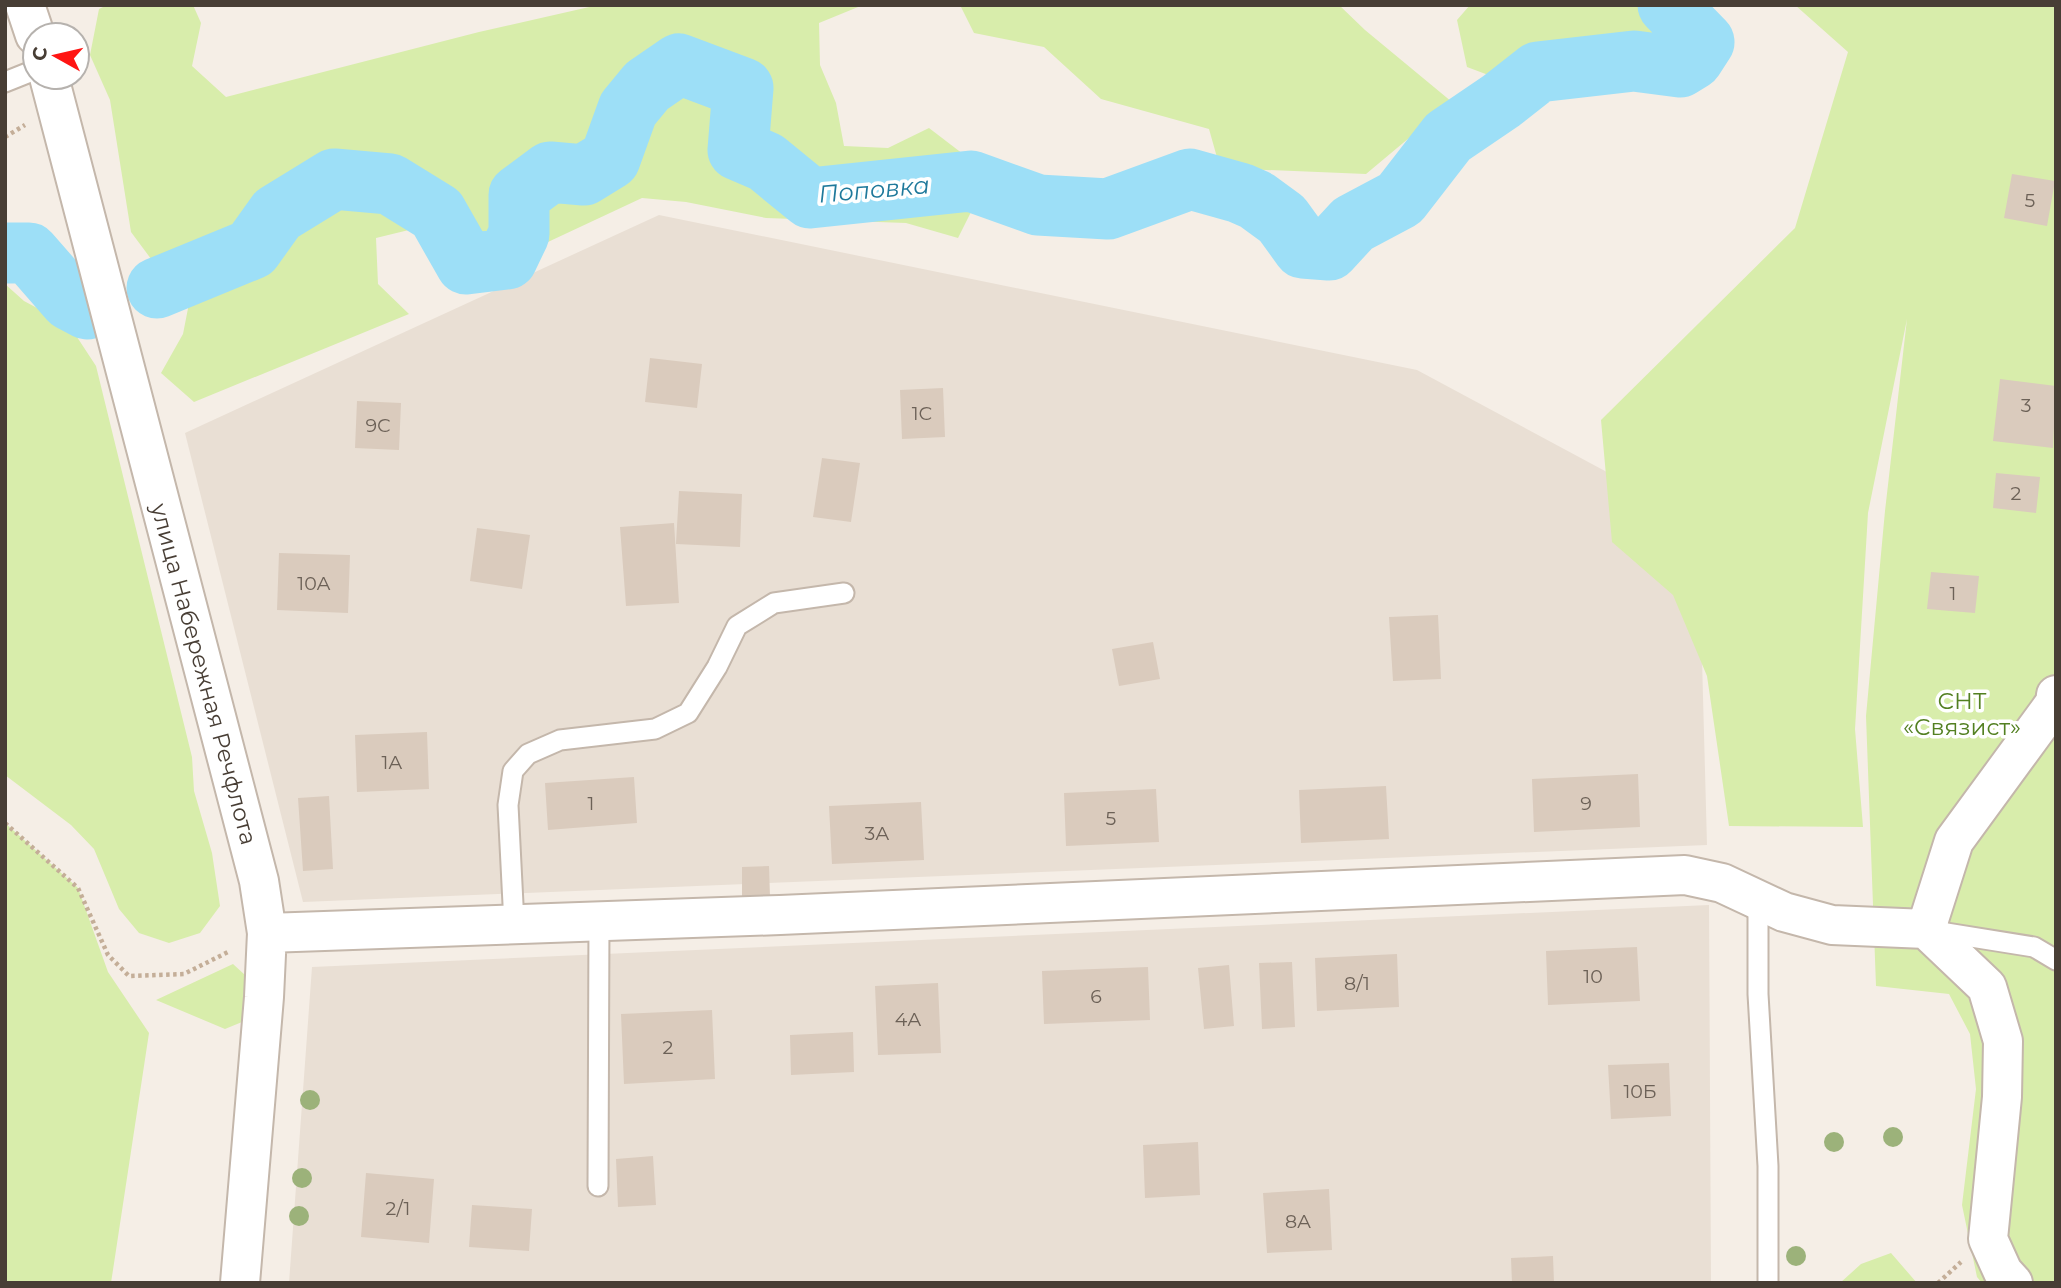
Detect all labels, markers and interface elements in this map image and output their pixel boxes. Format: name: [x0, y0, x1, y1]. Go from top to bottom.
north arrow: [21, 21, 91, 91]
text: С: [27, 45, 52, 62]
water label: Поповка: [817, 170, 931, 209]
house number: 5: [2025, 189, 2036, 212]
house number: 3: [2021, 394, 2031, 417]
house number: 1С: [912, 402, 932, 425]
house number: 9С: [365, 414, 391, 437]
house number: 2: [2011, 482, 2022, 505]
street label: улица Набережная Речфлота: [145, 499, 263, 848]
house number: 10А: [297, 572, 331, 595]
house number: 1: [1950, 582, 1956, 605]
park label: СНТ «Связист»: [1903, 687, 2021, 741]
house number: 1А: [382, 751, 403, 774]
house number: 1: [588, 792, 594, 815]
house number: 9: [1580, 792, 1592, 815]
house number: 5: [1106, 807, 1117, 830]
house number: 3А: [865, 822, 889, 845]
house number: 10: [1583, 965, 1603, 988]
house number: 8/1: [1344, 972, 1370, 995]
house number: 6: [1090, 985, 1102, 1008]
house number: 4А: [895, 1008, 921, 1031]
house number: 2: [663, 1036, 674, 1059]
house number: 10Б: [1623, 1080, 1657, 1103]
house number: 2/1: [386, 1197, 410, 1220]
house number: 8А: [1285, 1210, 1311, 1233]

